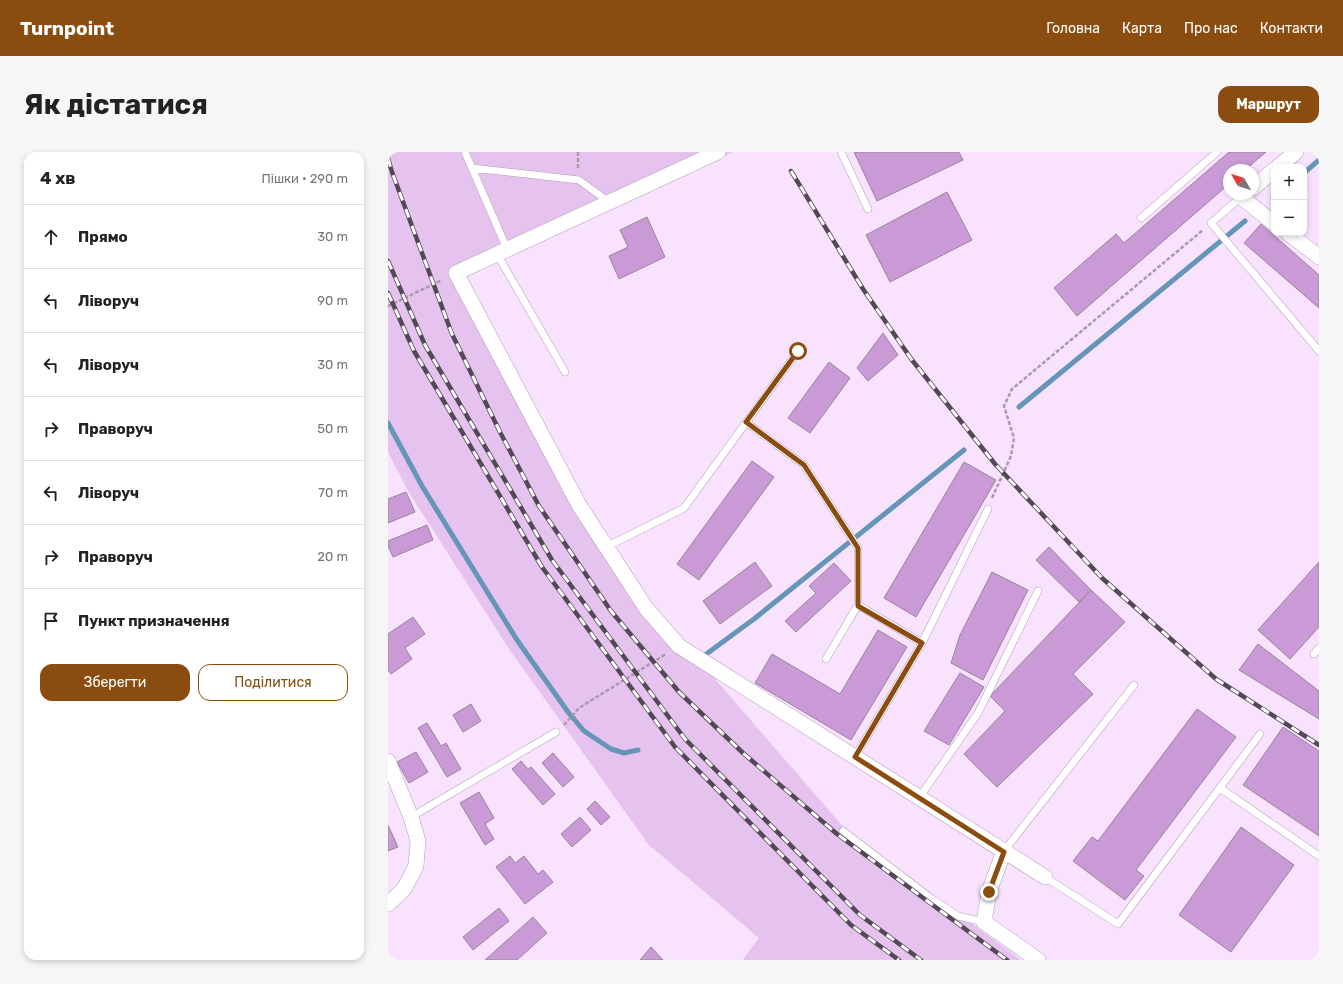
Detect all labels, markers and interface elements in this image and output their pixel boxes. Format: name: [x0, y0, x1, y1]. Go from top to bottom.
text: Turnpoint: [20, 17, 114, 40]
text: Головна: [1046, 20, 1100, 37]
text: Карта: [1122, 20, 1162, 37]
text: Про нас: [1184, 20, 1238, 37]
text: Контакти: [1260, 20, 1323, 37]
button: Маршрут: [1218, 86, 1319, 123]
text: Як дістатися: [24, 88, 208, 121]
north arrow: [1223, 164, 1259, 200]
map controls: [1271, 164, 1307, 236]
button: +: [1271, 164, 1307, 200]
text: 4 хв: [40, 168, 76, 188]
text: Пішки · 290 m: [261, 171, 348, 186]
button: −: [1271, 200, 1307, 236]
icon: ahead: [40, 226, 62, 248]
text: Прямо: [78, 228, 128, 246]
text: 30 m: [317, 229, 348, 244]
icon: left: [40, 290, 62, 312]
text: Ліворуч: [78, 292, 139, 310]
text: 90 m: [317, 293, 348, 308]
route start: [789, 342, 807, 360]
icon: left: [40, 354, 62, 376]
text: Ліворуч: [78, 356, 139, 374]
text: 30 m: [317, 357, 348, 372]
icon: right: [40, 418, 62, 440]
text: Праворуч: [78, 420, 153, 438]
text: 50 m: [317, 421, 348, 436]
icon: left: [40, 482, 62, 504]
text: Ліворуч: [78, 484, 139, 502]
text: 70 m: [318, 485, 348, 500]
icon: right: [40, 546, 62, 568]
text: Праворуч: [78, 548, 153, 566]
text: 20 m: [317, 549, 348, 564]
icon: arrive: [40, 610, 62, 632]
text: Пункт призначення: [78, 612, 230, 630]
button: Зберегти: [40, 664, 190, 701]
button: Поділитися: [198, 664, 348, 701]
route end: [980, 883, 998, 901]

